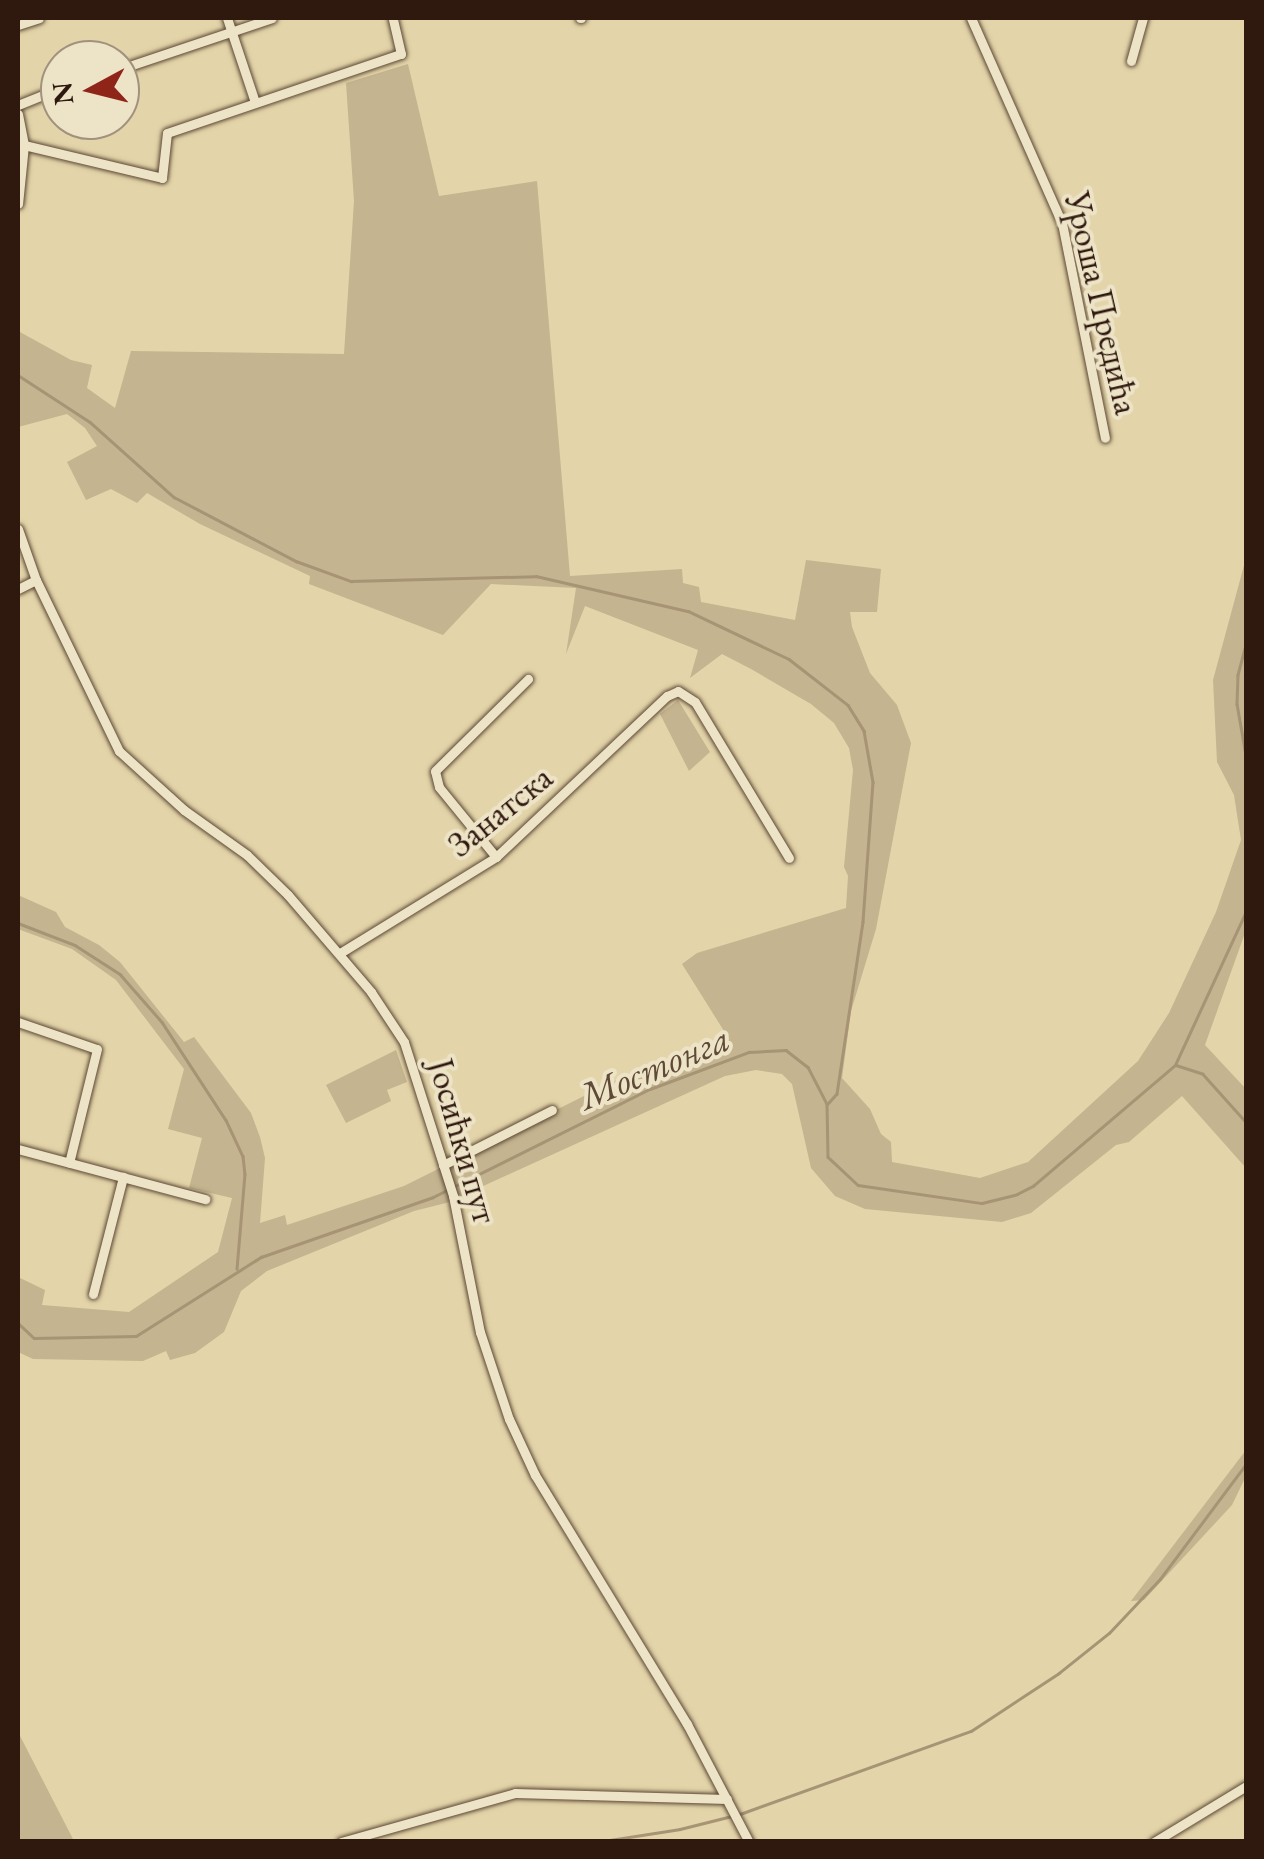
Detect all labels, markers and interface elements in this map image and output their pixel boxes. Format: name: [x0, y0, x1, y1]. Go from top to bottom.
north arrow: [40, 40, 140, 140]
text: N: [43, 80, 81, 107]
street label: Уроша Предића: [1056, 188, 1148, 418]
street label: Занатска: [439, 756, 561, 866]
water label: Мостонга: [572, 1015, 736, 1119]
street label: Јосићки пут: [420, 1054, 506, 1228]

